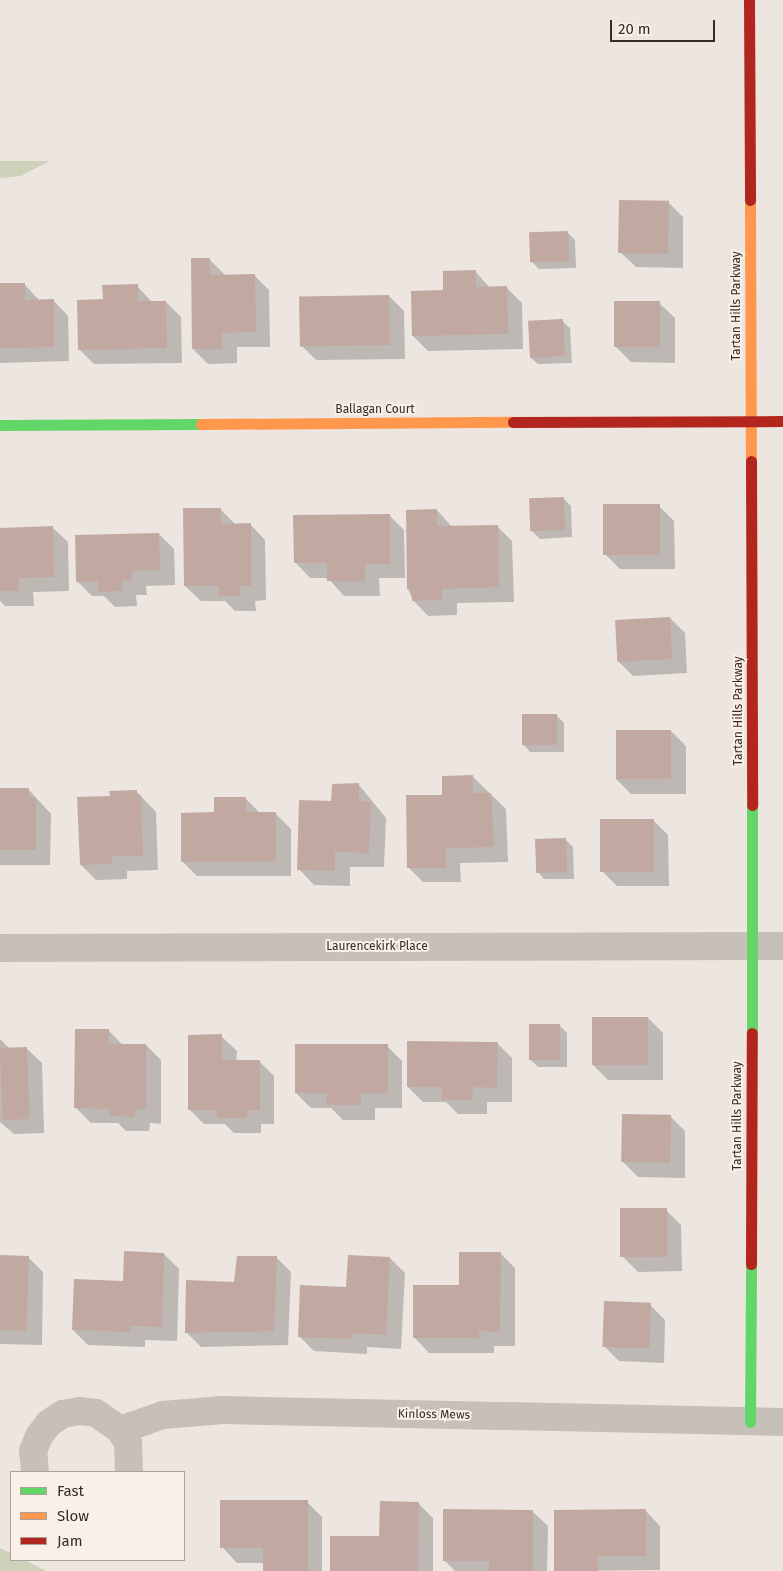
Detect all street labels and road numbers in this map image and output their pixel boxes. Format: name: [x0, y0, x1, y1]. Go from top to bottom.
street label: Tartan Hills Parkway: [730, 251, 744, 361]
street label: Ballagan Court: [335, 403, 415, 417]
street label: Tartan Hills Parkway: [732, 656, 746, 766]
street label: Laurencekirk Place: [326, 940, 428, 954]
street label: Tartan Hills Parkway: [731, 1061, 745, 1171]
street label: Kinloss Mews: [398, 1407, 470, 1423]

